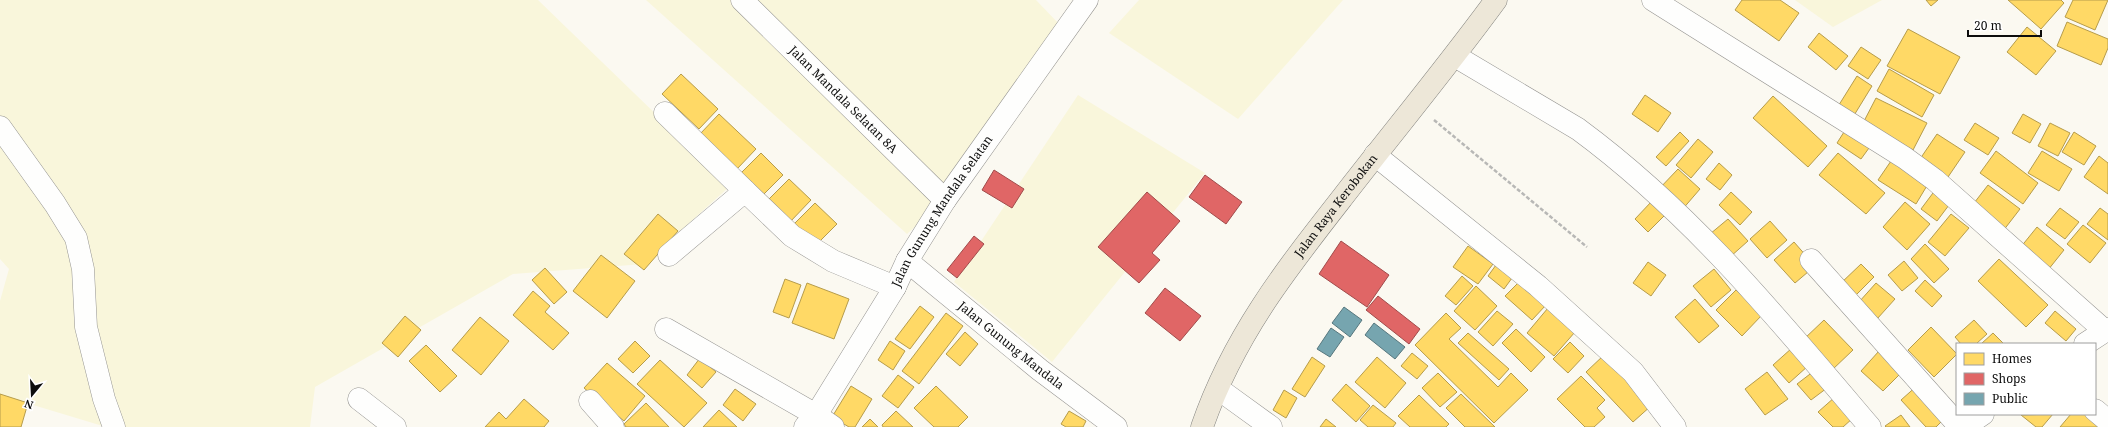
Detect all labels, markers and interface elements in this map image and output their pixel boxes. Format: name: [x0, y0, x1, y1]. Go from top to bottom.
scale bar: [1968, 12, 2041, 38]
text: 20 m: [1974, 17, 2002, 34]
street label: Jalan Mandala Selatan 8A: [785, 41, 902, 157]
street label: Jalan Gunung Mandala Selatan: [887, 132, 996, 291]
street label: Jalan Raya Kerobokan: [1290, 150, 1381, 261]
street label: Jalan Gunung Mandala: [954, 297, 1068, 393]
legend: [1956, 343, 2096, 415]
text: Homes: [1992, 350, 2032, 367]
text: Shops: [1992, 370, 2026, 387]
north arrow: [12, 375, 52, 415]
text: Public: [1992, 390, 2028, 407]
text: N: [22, 396, 35, 413]

